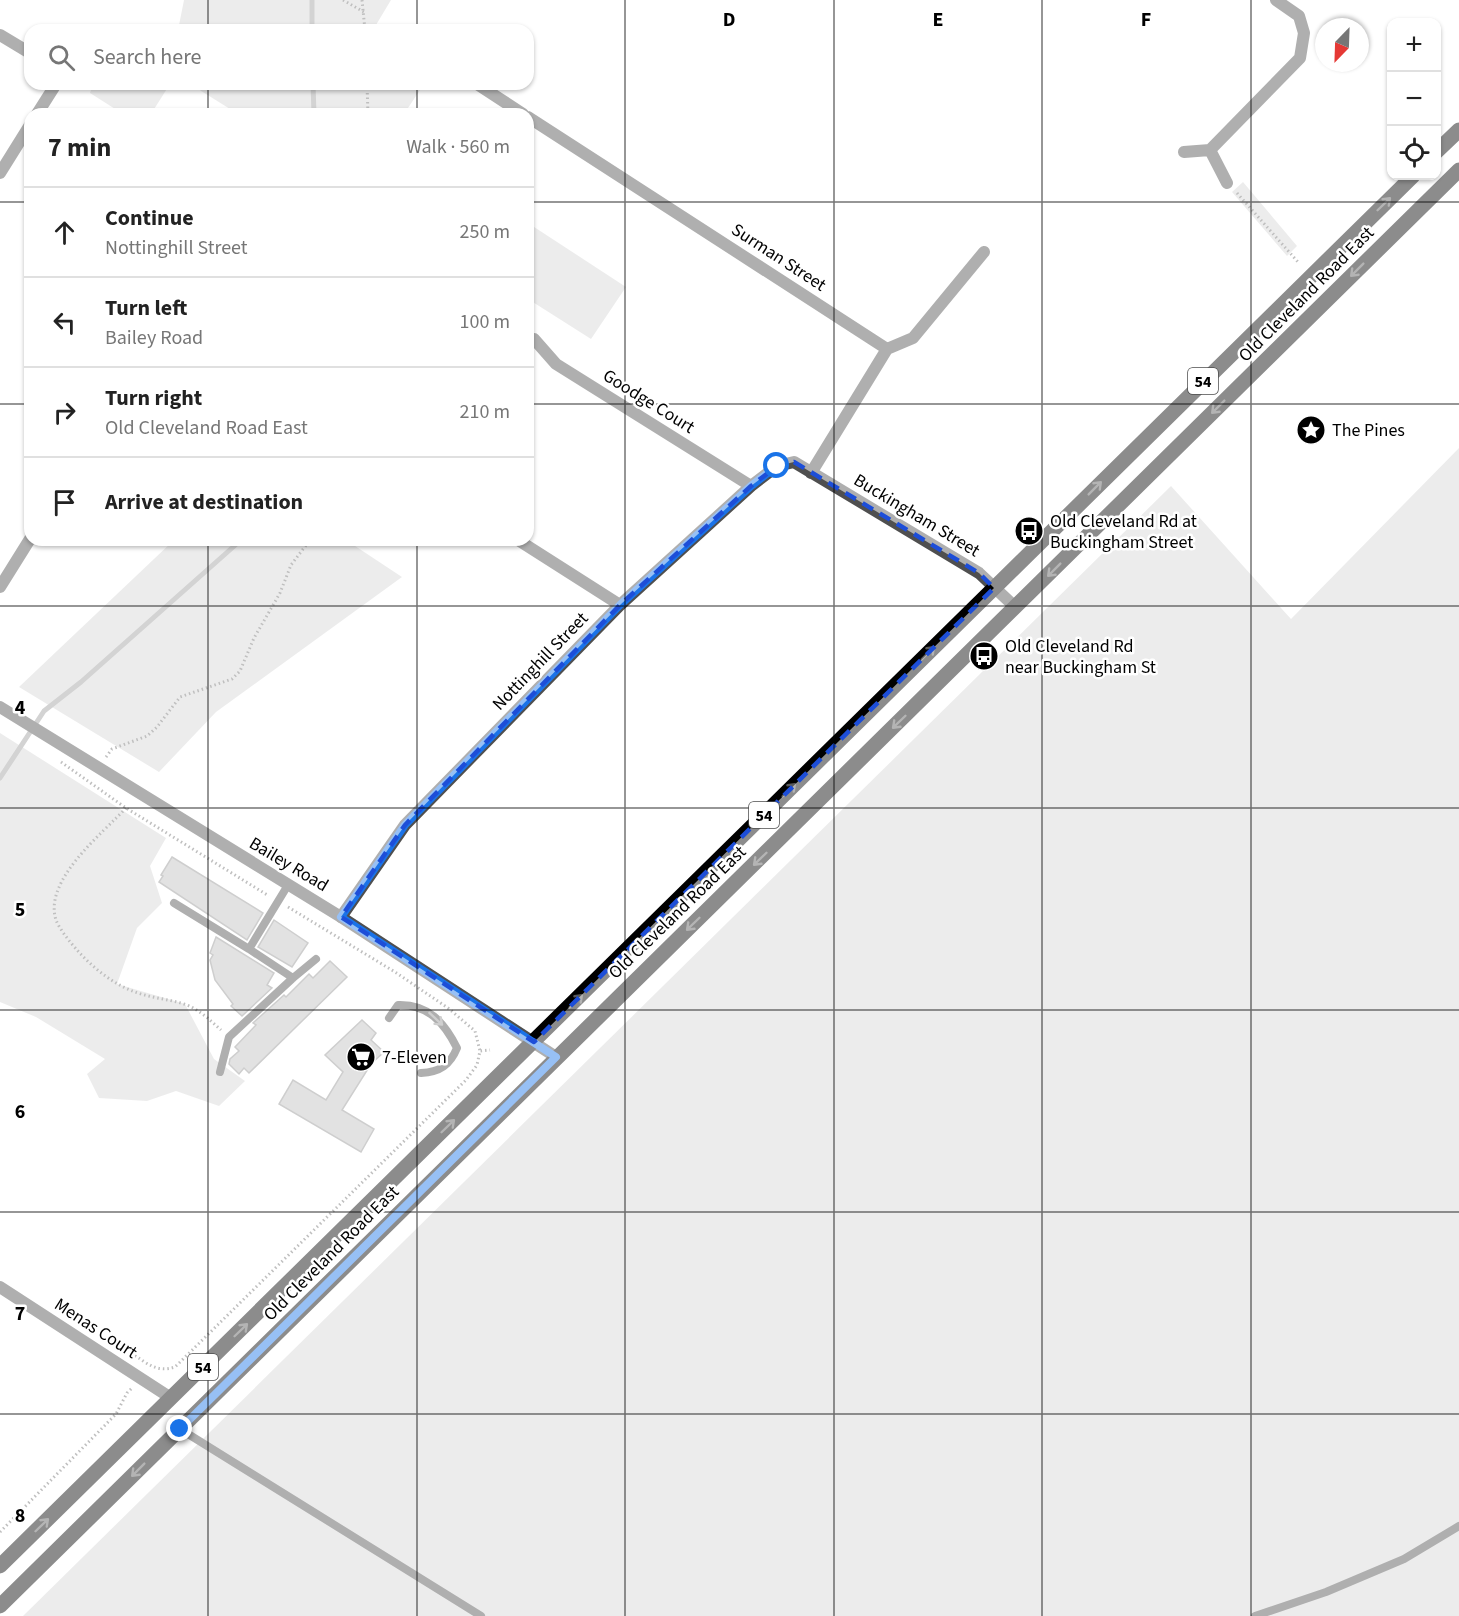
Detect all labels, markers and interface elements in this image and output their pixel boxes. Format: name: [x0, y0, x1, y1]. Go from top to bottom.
text: D: [723, 6, 735, 34]
text: E: [933, 6, 943, 34]
text: F: [1141, 6, 1151, 34]
north arrow: [1315, 18, 1369, 72]
map controls: [1387, 18, 1441, 180]
button: +: [1387, 18, 1441, 72]
search box: [24, 24, 534, 90]
icon: search: [45, 41, 78, 74]
text: Search here: [93, 41, 201, 73]
button: −: [1387, 72, 1441, 126]
button: locate: [1387, 126, 1441, 180]
text: 7 min: [48, 129, 111, 166]
text: Walk · 560 m: [406, 133, 510, 161]
one-way arrow: [1377, 196, 1392, 211]
text: Continue: [105, 202, 194, 234]
icon: ahead: [48, 216, 81, 249]
street label: Surman Street: [727, 217, 831, 297]
text: 250 m: [460, 218, 510, 246]
street label: Old Cleveland Road East: [1233, 221, 1380, 368]
text: Nottinghill Street: [105, 234, 248, 262]
one-way arrow: [1350, 263, 1365, 278]
text: Turn left: [105, 292, 187, 324]
icon: left: [48, 306, 81, 339]
text: 100 m: [460, 308, 510, 336]
text: Bailey Road: [105, 324, 203, 352]
street label: Goodge Court: [598, 363, 700, 440]
road number: 54: [1188, 368, 1218, 394]
text: Turn right: [105, 382, 202, 414]
icon: right: [48, 396, 81, 429]
text: 210 m: [460, 398, 510, 426]
one-way arrow: [1211, 400, 1226, 415]
text: Old Cleveland Road East: [105, 414, 308, 442]
place icon: The Pines: [1295, 414, 1327, 446]
place label: The Pines: [1332, 418, 1405, 443]
route start: [763, 452, 789, 478]
street label: Buckingham Street: [849, 468, 985, 563]
one-way arrow: [1088, 480, 1103, 495]
icon: arrive: [48, 486, 81, 519]
text: Arrive at destination: [105, 486, 303, 518]
place label: Old Cleveland Rd at Buckingham Street: [1050, 509, 1197, 555]
bus stop icon: Old Cleveland Rd at Buckingham Street: [1013, 515, 1045, 547]
one-way arrow: [1046, 562, 1061, 577]
street label: Nottinghill Street: [487, 607, 594, 716]
place label: Old Cleveland Rd near Buckingham St: [1005, 634, 1156, 680]
bus stop icon: Old Cleveland Rd near Buckingham St: [968, 640, 1000, 672]
one-way arrow: [920, 645, 935, 660]
text: 4: [15, 694, 26, 722]
one-way arrow: [891, 715, 906, 729]
one-way arrow: [782, 782, 797, 797]
road number: 54: [749, 802, 779, 828]
street label: Bailey Road: [244, 831, 333, 898]
street label: Old Cleveland Road East: [603, 840, 752, 985]
one-way arrow: [752, 851, 767, 866]
text: 5: [15, 896, 25, 924]
one-way arrow: [685, 917, 700, 931]
one-way arrow: [568, 993, 583, 1008]
one-way arrow: [428, 1012, 443, 1026]
supermarket icon: 7-Eleven: [345, 1041, 377, 1073]
place label: 7-Eleven: [382, 1045, 447, 1070]
text: 6: [15, 1098, 25, 1126]
one-way arrow: [441, 1118, 456, 1133]
street label: Old Cleveland Road East: [258, 1180, 405, 1327]
street label: Menas Court: [49, 1292, 142, 1365]
text: 7: [15, 1300, 25, 1328]
one-way arrow: [233, 1322, 248, 1337]
road number: 54: [188, 1354, 218, 1380]
route end: [166, 1415, 192, 1441]
one-way arrow: [131, 1463, 146, 1477]
text: 8: [15, 1502, 25, 1530]
one-way arrow: [34, 1518, 49, 1532]

